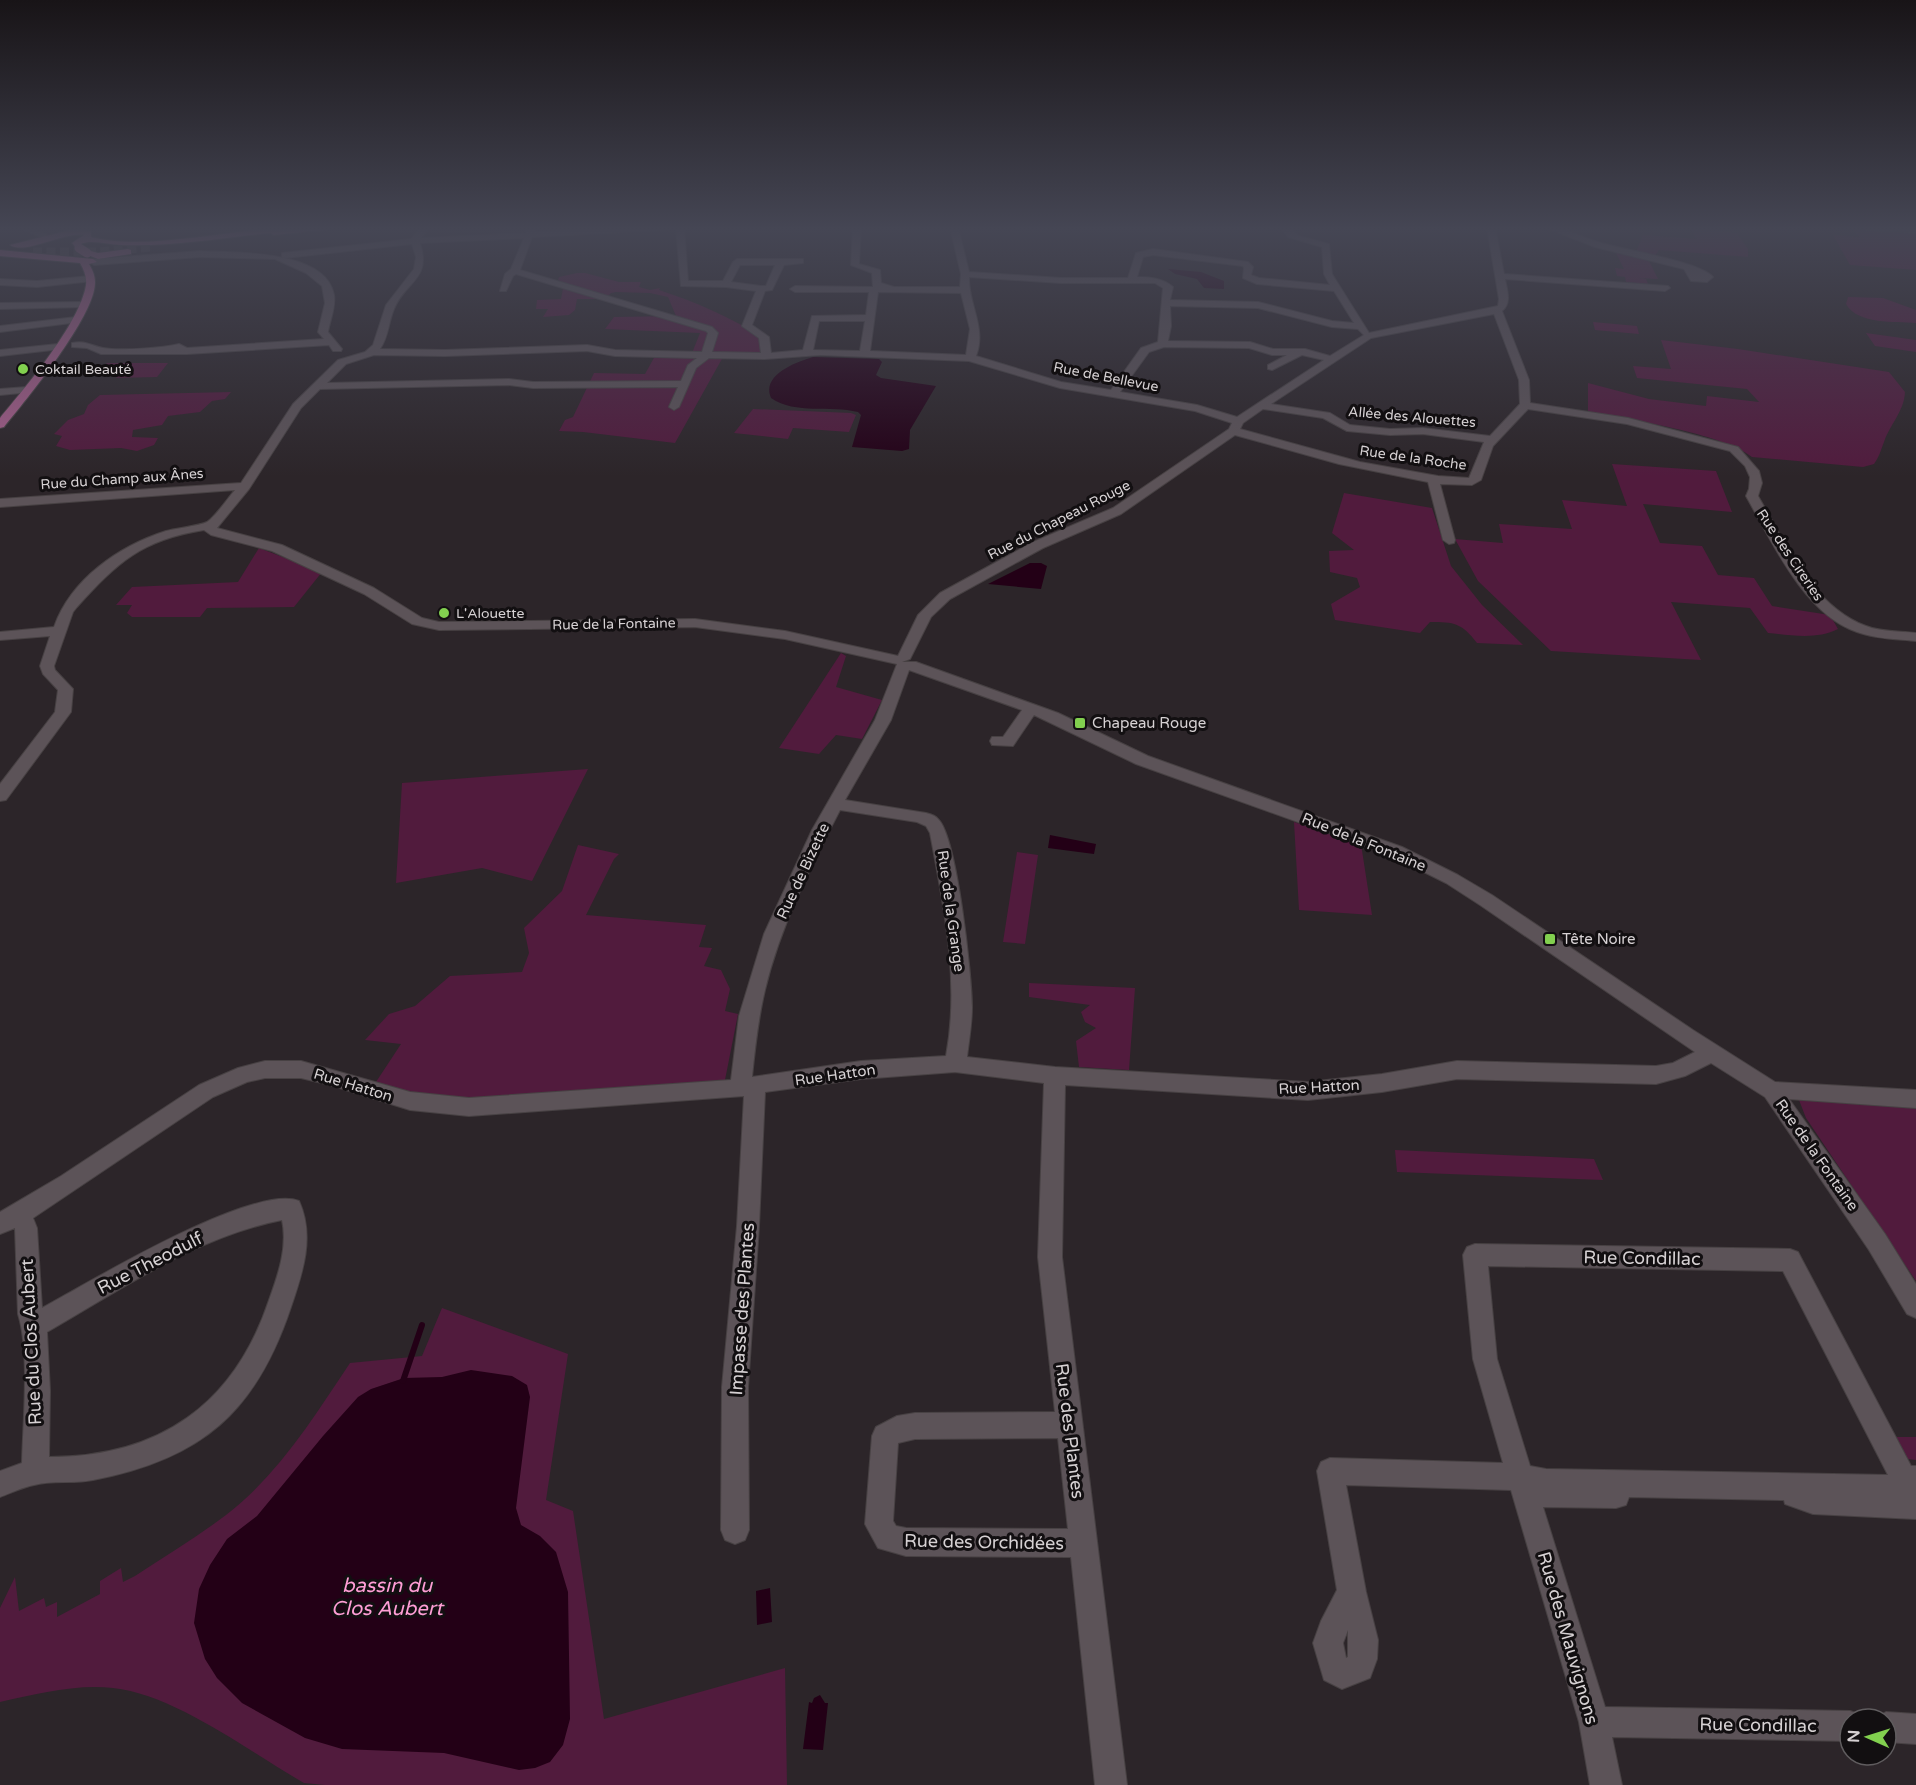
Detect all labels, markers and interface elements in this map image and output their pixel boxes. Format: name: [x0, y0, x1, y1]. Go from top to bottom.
street label: Rue de Bellevue: [1052, 358, 1160, 396]
place label: Coktail Beauté: [35, 361, 132, 378]
marker: Coktail Beauté: [16, 362, 30, 376]
street label: Allée des Alouettes: [1348, 403, 1477, 431]
street label: Rue de la Roche: [1358, 442, 1468, 474]
street label: Rue du Champ aux Ânes: [40, 465, 204, 493]
street label: Rue du Chapeau Rouge: [985, 477, 1133, 563]
street label: Rue des Cireries: [1753, 506, 1827, 604]
place label: L'Alouette: [456, 605, 525, 622]
marker: L'Alouette: [437, 606, 451, 620]
street label: Rue de la Fontaine: [552, 614, 676, 634]
place label: Chapeau Rouge: [1092, 714, 1206, 732]
marker: Chapeau Rouge: [1073, 716, 1087, 730]
street label: Rue de la Fontaine: [1299, 809, 1429, 875]
street label: Rue de Bizette: [773, 820, 833, 922]
street label: Rue de la Grange: [934, 849, 968, 973]
place label: Tête Noire: [1562, 930, 1635, 948]
marker: Tête Noire: [1543, 932, 1557, 946]
street label: Rue Hatton: [793, 1060, 877, 1090]
street label: Rue Hatton: [311, 1064, 395, 1106]
street label: Rue Hatton: [1278, 1076, 1360, 1098]
street label: Rue de la Fontaine: [1772, 1096, 1862, 1214]
street label: Impasse des Plantes: [725, 1222, 759, 1396]
street label: Rue Theodulf: [94, 1227, 206, 1299]
street label: Rue Condillac: [1583, 1246, 1701, 1270]
street label: Rue du Clos Aubert: [16, 1258, 46, 1426]
street label: Rue des Plantes: [1051, 1362, 1089, 1500]
street label: Rue des Orchidées: [904, 1530, 1064, 1554]
street label: Rue des Mauvignons: [1533, 1549, 1603, 1727]
water label: bassin du Clos Aubert: [331, 1574, 445, 1621]
north arrow: [1838, 1707, 1898, 1767]
street label: Rue Condillac: [1699, 1713, 1817, 1737]
text: N: [1844, 1729, 1864, 1743]

